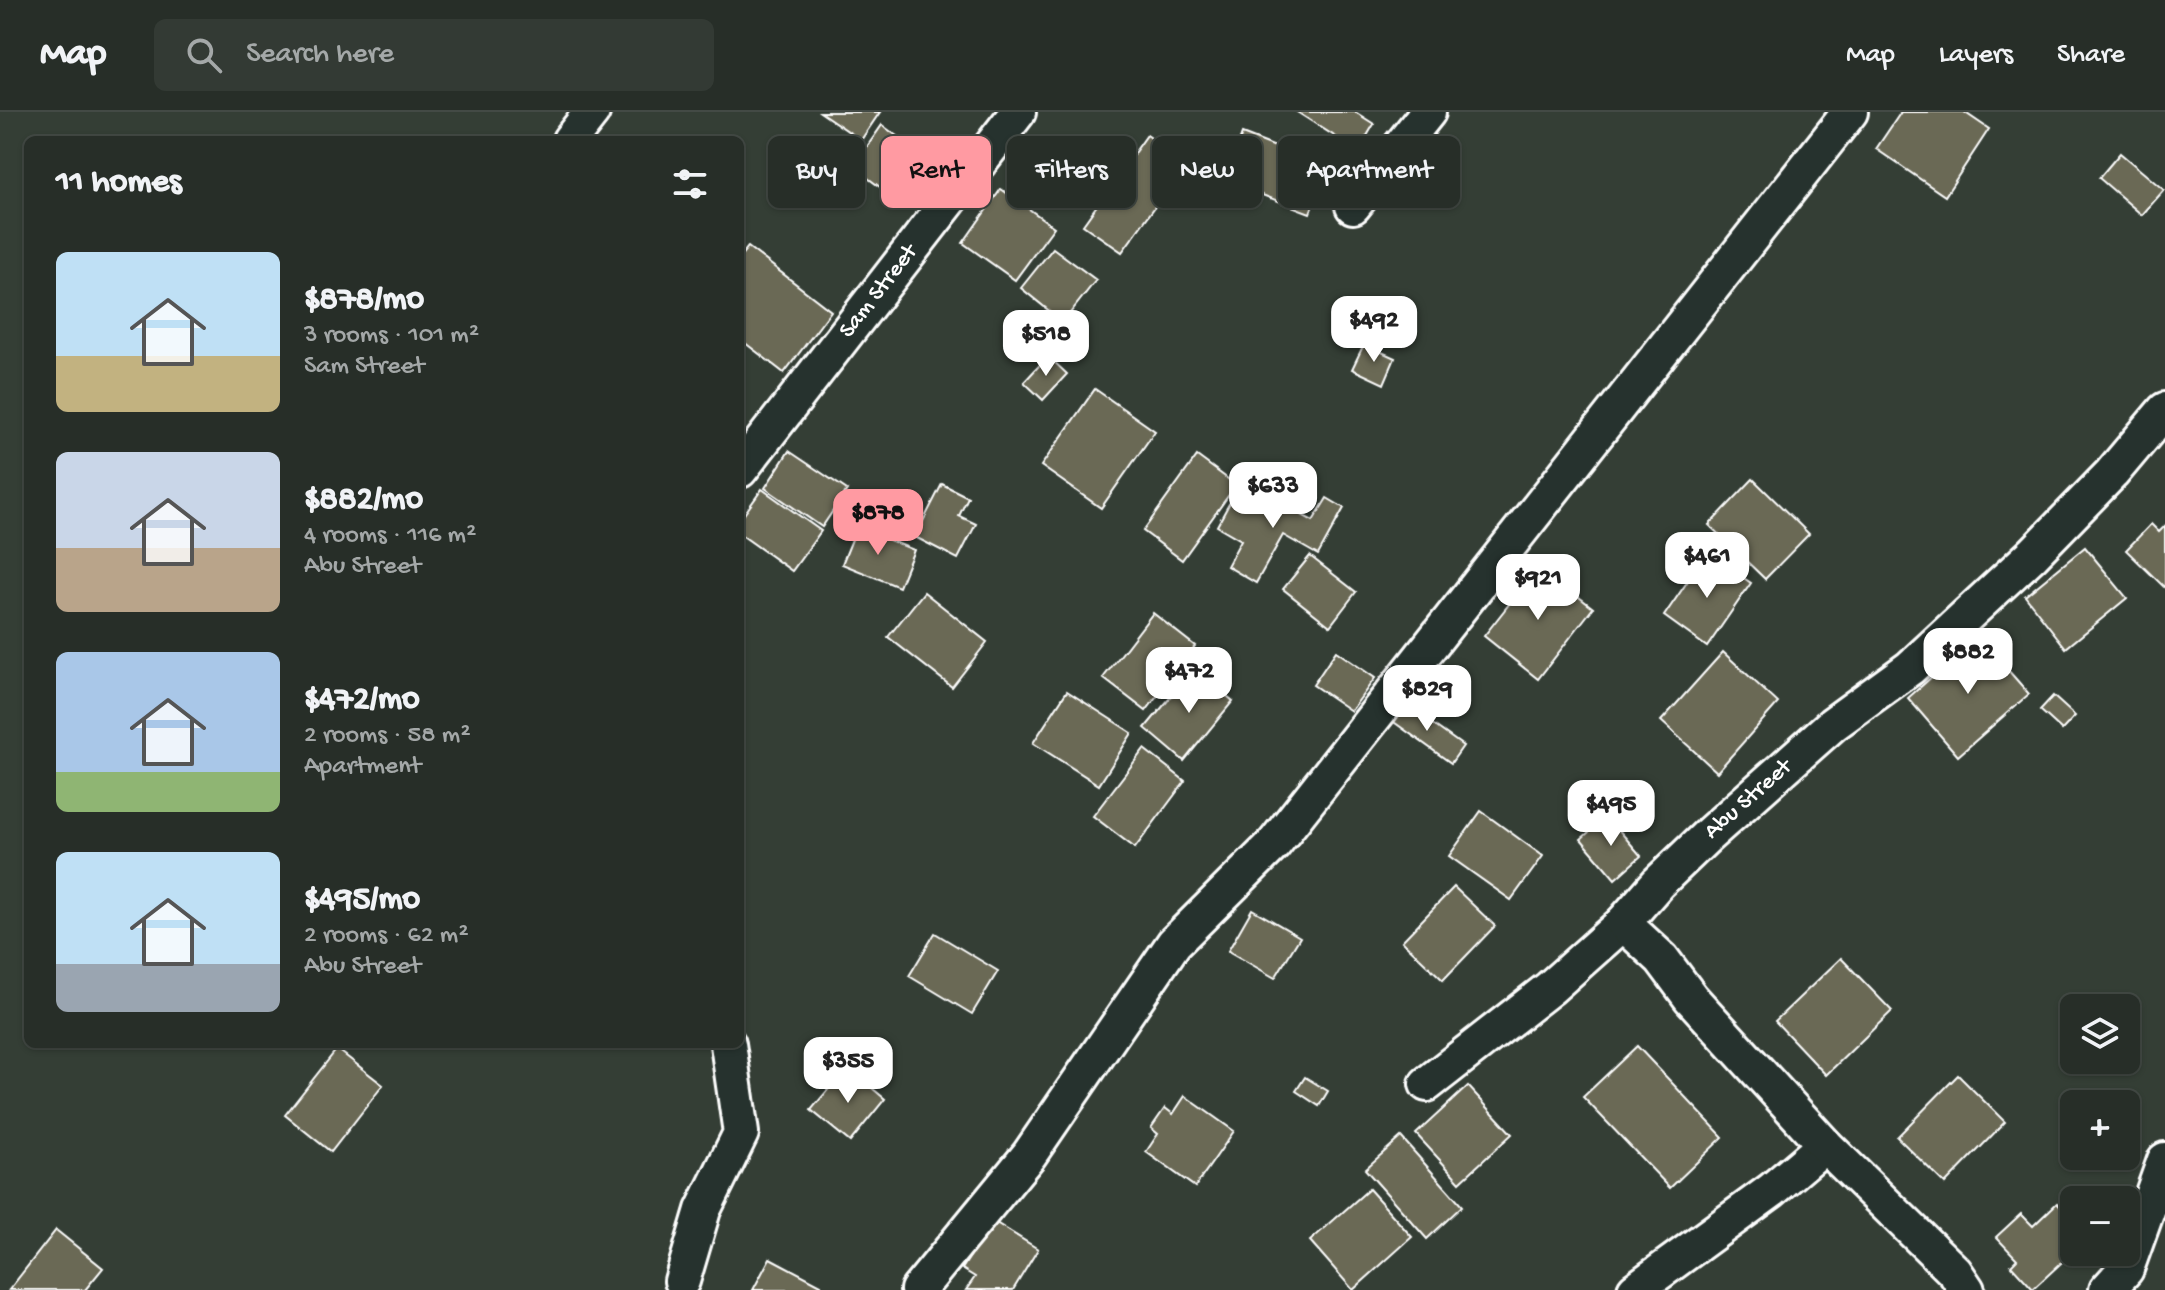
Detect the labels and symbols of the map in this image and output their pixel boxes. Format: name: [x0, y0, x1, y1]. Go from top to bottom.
street label: Sam Street: [833, 237, 926, 344]
pin: $492: [1327, 296, 1421, 364]
pin: $518: [999, 310, 1093, 378]
pin: $633: [1226, 462, 1320, 530]
pin: $878: [831, 489, 925, 557]
pin: $461: [1660, 532, 1754, 600]
pin: $921: [1491, 554, 1585, 622]
pin: $882: [1921, 628, 2015, 696]
pin: $472: [1142, 647, 1236, 715]
pin: $829: [1380, 665, 1474, 733]
street label: Abu Street: [1698, 751, 1800, 846]
pin: $495: [1564, 780, 1658, 848]
pin: $355: [801, 1037, 895, 1105]

